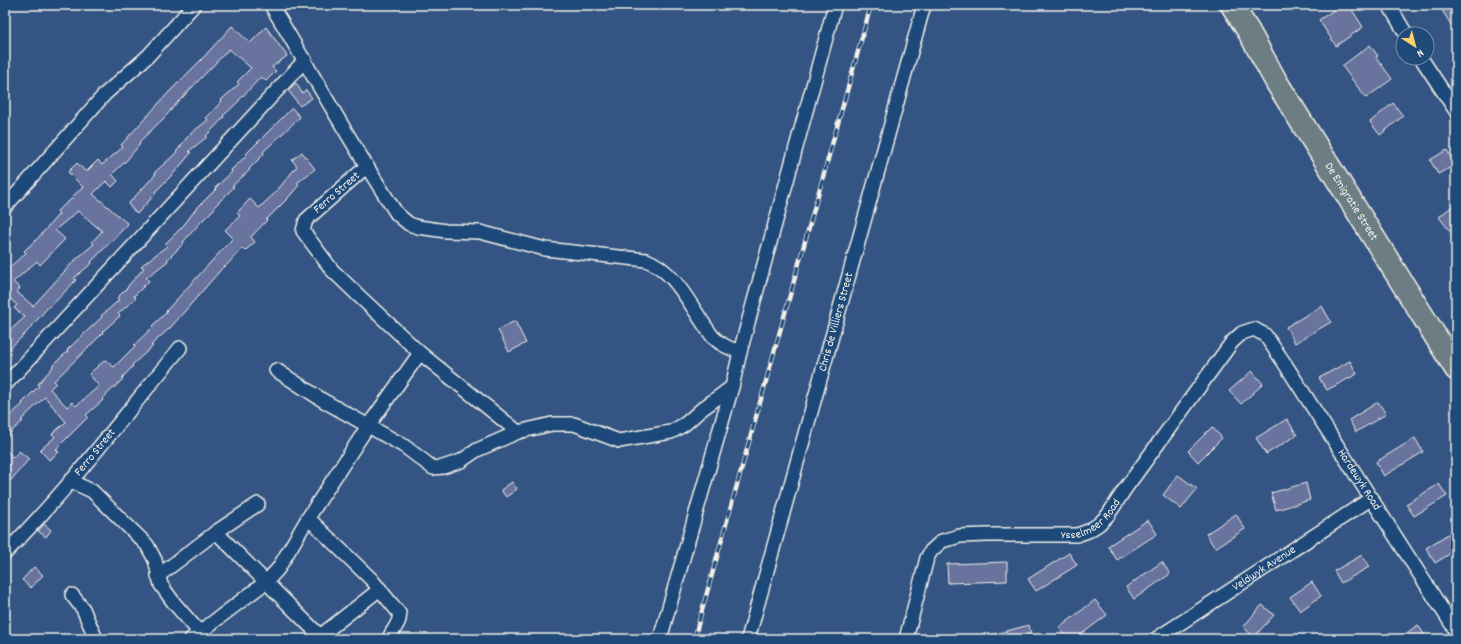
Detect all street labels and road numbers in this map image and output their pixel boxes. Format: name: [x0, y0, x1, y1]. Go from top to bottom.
street label: De Emigratie Street: [1320, 159, 1382, 244]
street label: Ferro Street: [310, 168, 364, 218]
street label: Chris de Villiers Street: [814, 270, 858, 374]
street label: Ferro Street: [70, 425, 120, 480]
street label: Hardewyk Road: [1333, 446, 1385, 514]
street label: Ysselmeer Road: [1061, 495, 1125, 544]
street label: Veldwyk Avenue: [1229, 541, 1299, 595]

